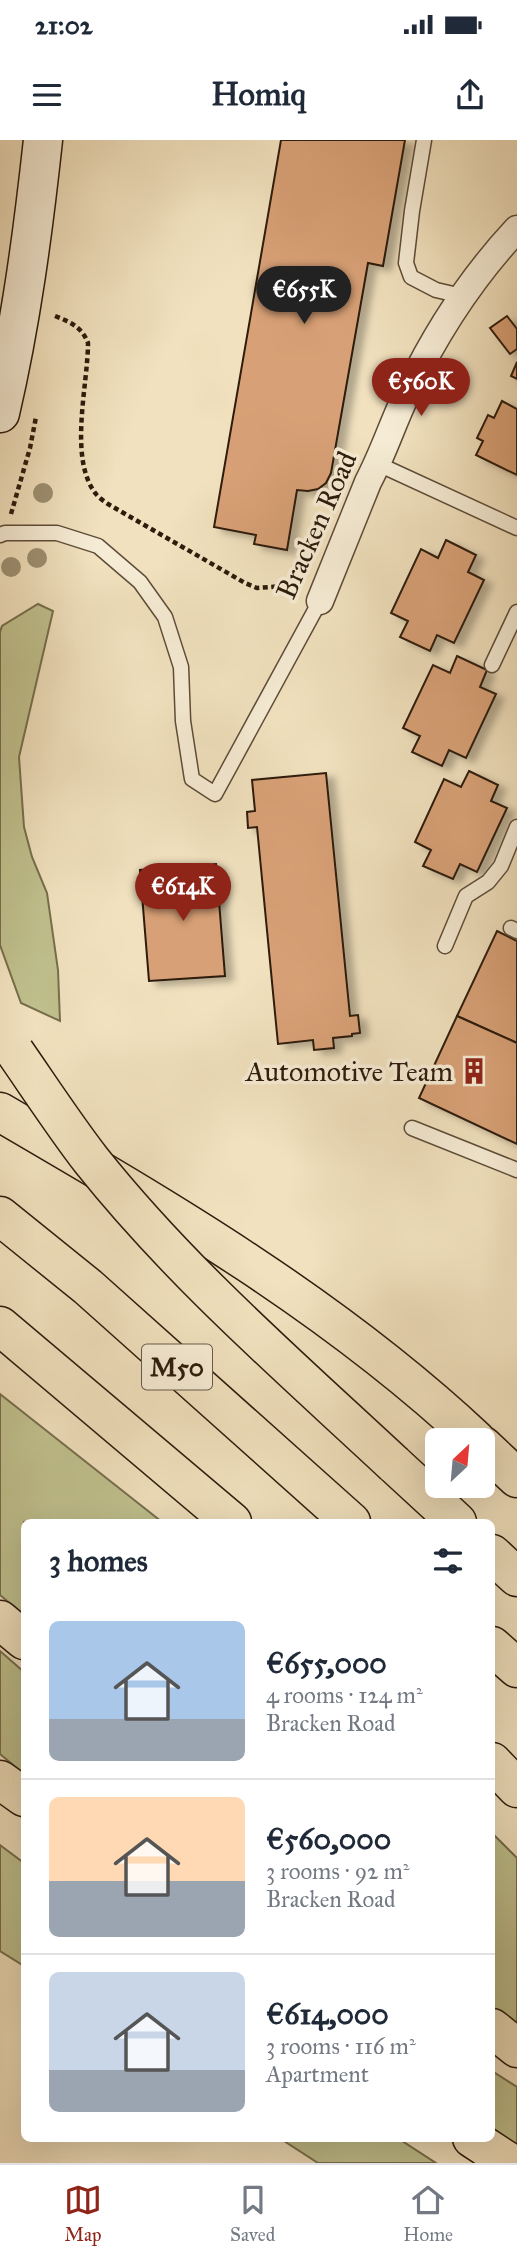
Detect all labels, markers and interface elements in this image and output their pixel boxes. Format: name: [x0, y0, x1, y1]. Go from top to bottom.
text: 21:02: [35, 9, 93, 41]
text: Homiq: [211, 75, 306, 114]
icon: menu: [28, 76, 66, 114]
icon: share: [451, 76, 489, 114]
pin: €655K: [255, 267, 353, 326]
text: €655K: [272, 275, 336, 303]
pin: €560K: [372, 358, 470, 418]
text: €560K: [388, 367, 454, 395]
street label: Bracken Road: [268, 446, 365, 604]
pin: €614K: [134, 864, 232, 923]
text: €614K: [151, 872, 215, 900]
place label: Automotive Team: [245, 1054, 453, 1089]
building icon: Automotive Team: [459, 1056, 489, 1086]
road number: M50: [142, 1344, 212, 1390]
north arrow: [425, 1428, 495, 1498]
map controls: [425, 1428, 495, 1498]
icon: filters: [429, 1542, 467, 1580]
text: 3 homes: [49, 1543, 148, 1579]
text: €655,000: [266, 1645, 387, 1681]
icon: home: [105, 1649, 189, 1733]
text: 4 rooms · 124 m²: [266, 1681, 423, 1709]
text: Bracken Road: [266, 1709, 396, 1737]
text: €560,000: [266, 1821, 391, 1857]
icon: home: [105, 1825, 189, 1909]
text: 3 rooms · 92 m²: [266, 1857, 409, 1885]
text: Bracken Road: [266, 1885, 396, 1913]
text: €614,000: [266, 1996, 389, 2032]
icon: home: [105, 2000, 189, 2084]
text: 3 rooms · 116 m²: [266, 2032, 416, 2060]
text: Apartment: [266, 2060, 369, 2088]
tab: Map: [64, 2181, 102, 2246]
tab: Saved: [230, 2181, 275, 2246]
tab: Home: [403, 2181, 453, 2246]

